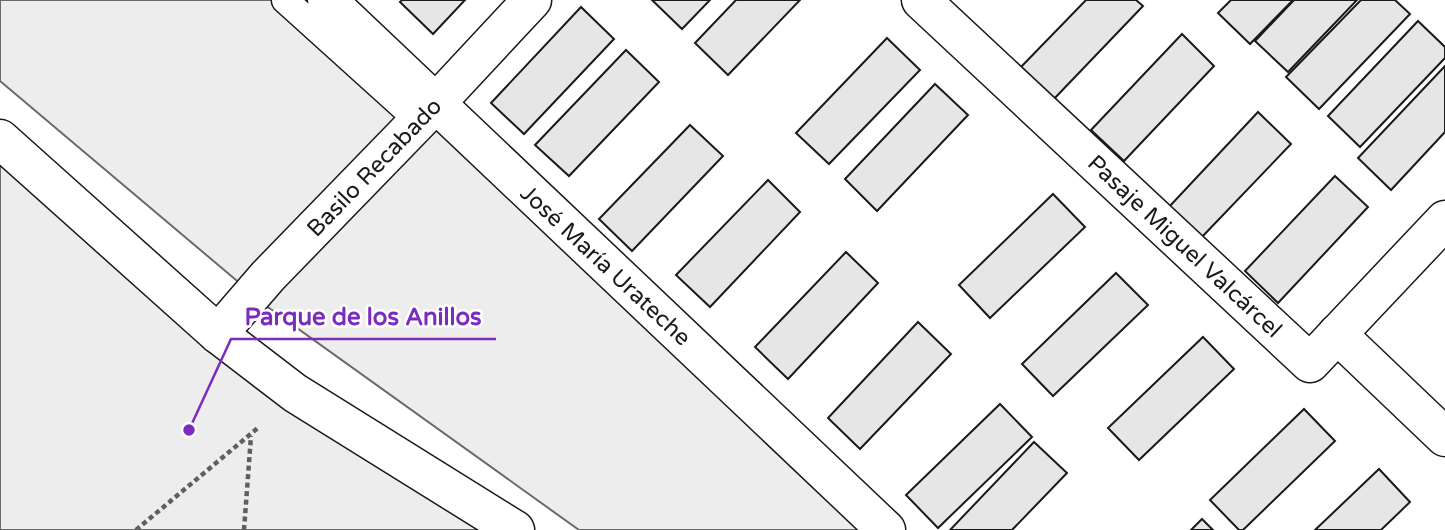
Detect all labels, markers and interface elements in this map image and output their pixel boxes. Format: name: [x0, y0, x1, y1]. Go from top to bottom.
street label: Basilo Recabado: [301, 93, 448, 243]
street label: Pasaje Miguel Valcárcel: [1081, 149, 1287, 344]
street label: José María Urateche: [514, 180, 696, 352]
callout: Parque de los Anillos: [231, 294, 496, 339]
text: Parque de los Anillos: [244, 303, 482, 332]

